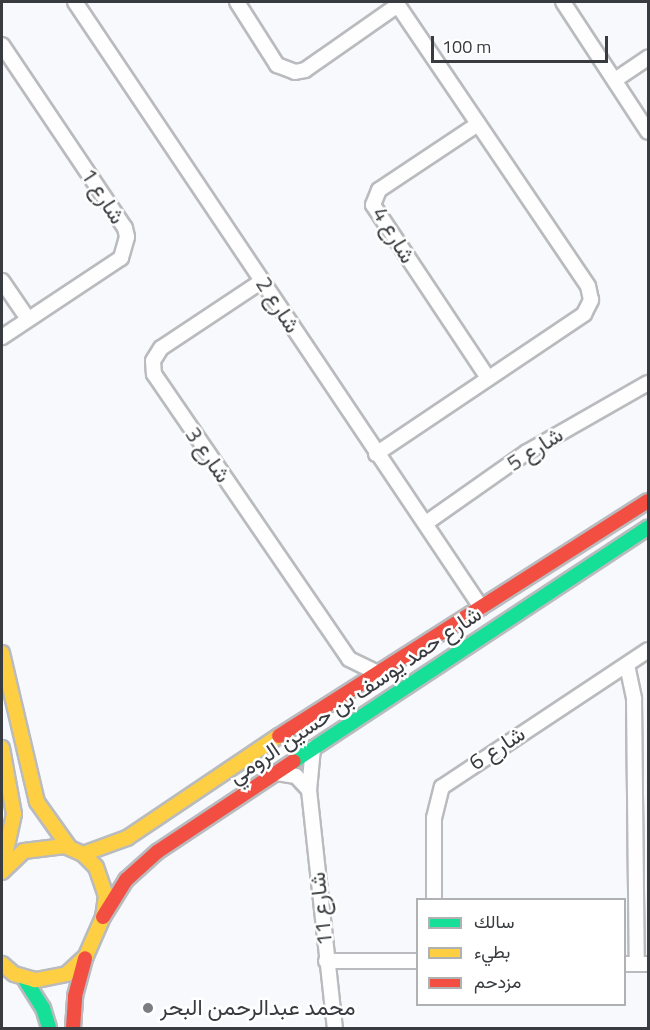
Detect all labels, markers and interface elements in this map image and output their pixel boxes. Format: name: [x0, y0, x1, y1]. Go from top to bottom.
scale bar: [434, 24, 611, 62]
text: 100 m: [442, 33, 491, 60]
street label: شارع 1: [75, 163, 131, 229]
street label: شارع 4: [367, 202, 421, 268]
street label: شارع 2: [250, 272, 306, 338]
street label: شارع 5: [502, 421, 568, 477]
street label: شارع 3: [180, 422, 236, 488]
street label: شارع حمد يوسف بن حسين الرومي: [224, 600, 486, 790]
street label: شارع 6: [464, 720, 530, 776]
street label: شارع 11: [304, 871, 338, 947]
legend: [416, 898, 626, 1006]
text: سالك: [474, 908, 514, 935]
text: بطيء: [474, 938, 510, 965]
text: مزدحم: [474, 968, 521, 995]
place label: محمد عبدالرحمن البحر: [160, 995, 356, 1021]
marker: محمد عبدالرحمن البحر: [141, 1001, 155, 1015]

